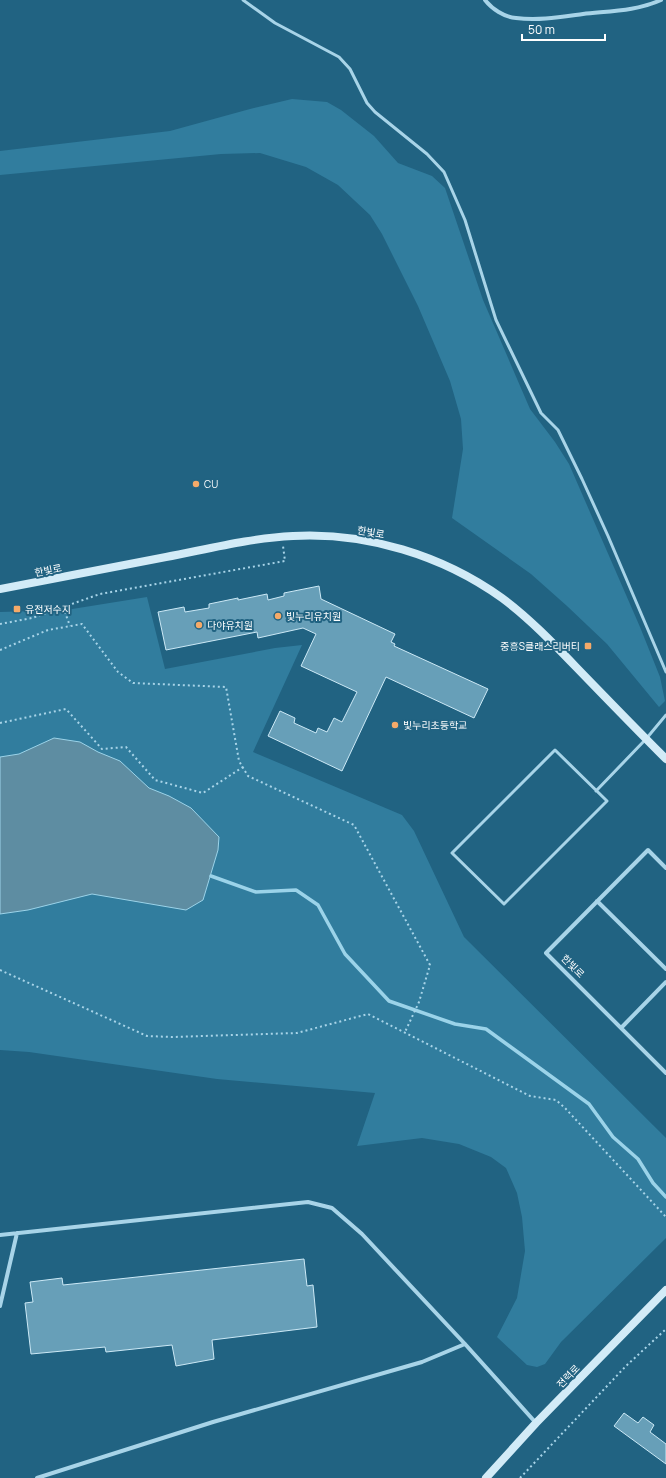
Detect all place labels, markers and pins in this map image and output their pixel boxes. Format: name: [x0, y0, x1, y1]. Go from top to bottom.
place label: CU: [204, 477, 218, 491]
marker: CU: [191, 479, 201, 489]
place label: 유전저수지: [25, 602, 71, 616]
marker: 유전저수지: [12, 604, 22, 614]
place label: 빛누리유치원: [286, 609, 341, 623]
marker: 빛누리유치원: [273, 611, 283, 621]
place label: 다야유치원: [207, 618, 253, 632]
marker: 다야유치원: [194, 620, 204, 630]
place label: 중흥S클래스리버티: [500, 639, 580, 653]
marker: 중흥S클래스리버티: [583, 641, 593, 651]
place label: 빛누리초등학교: [403, 718, 467, 732]
marker: 빛누리초등학교: [390, 720, 400, 730]

